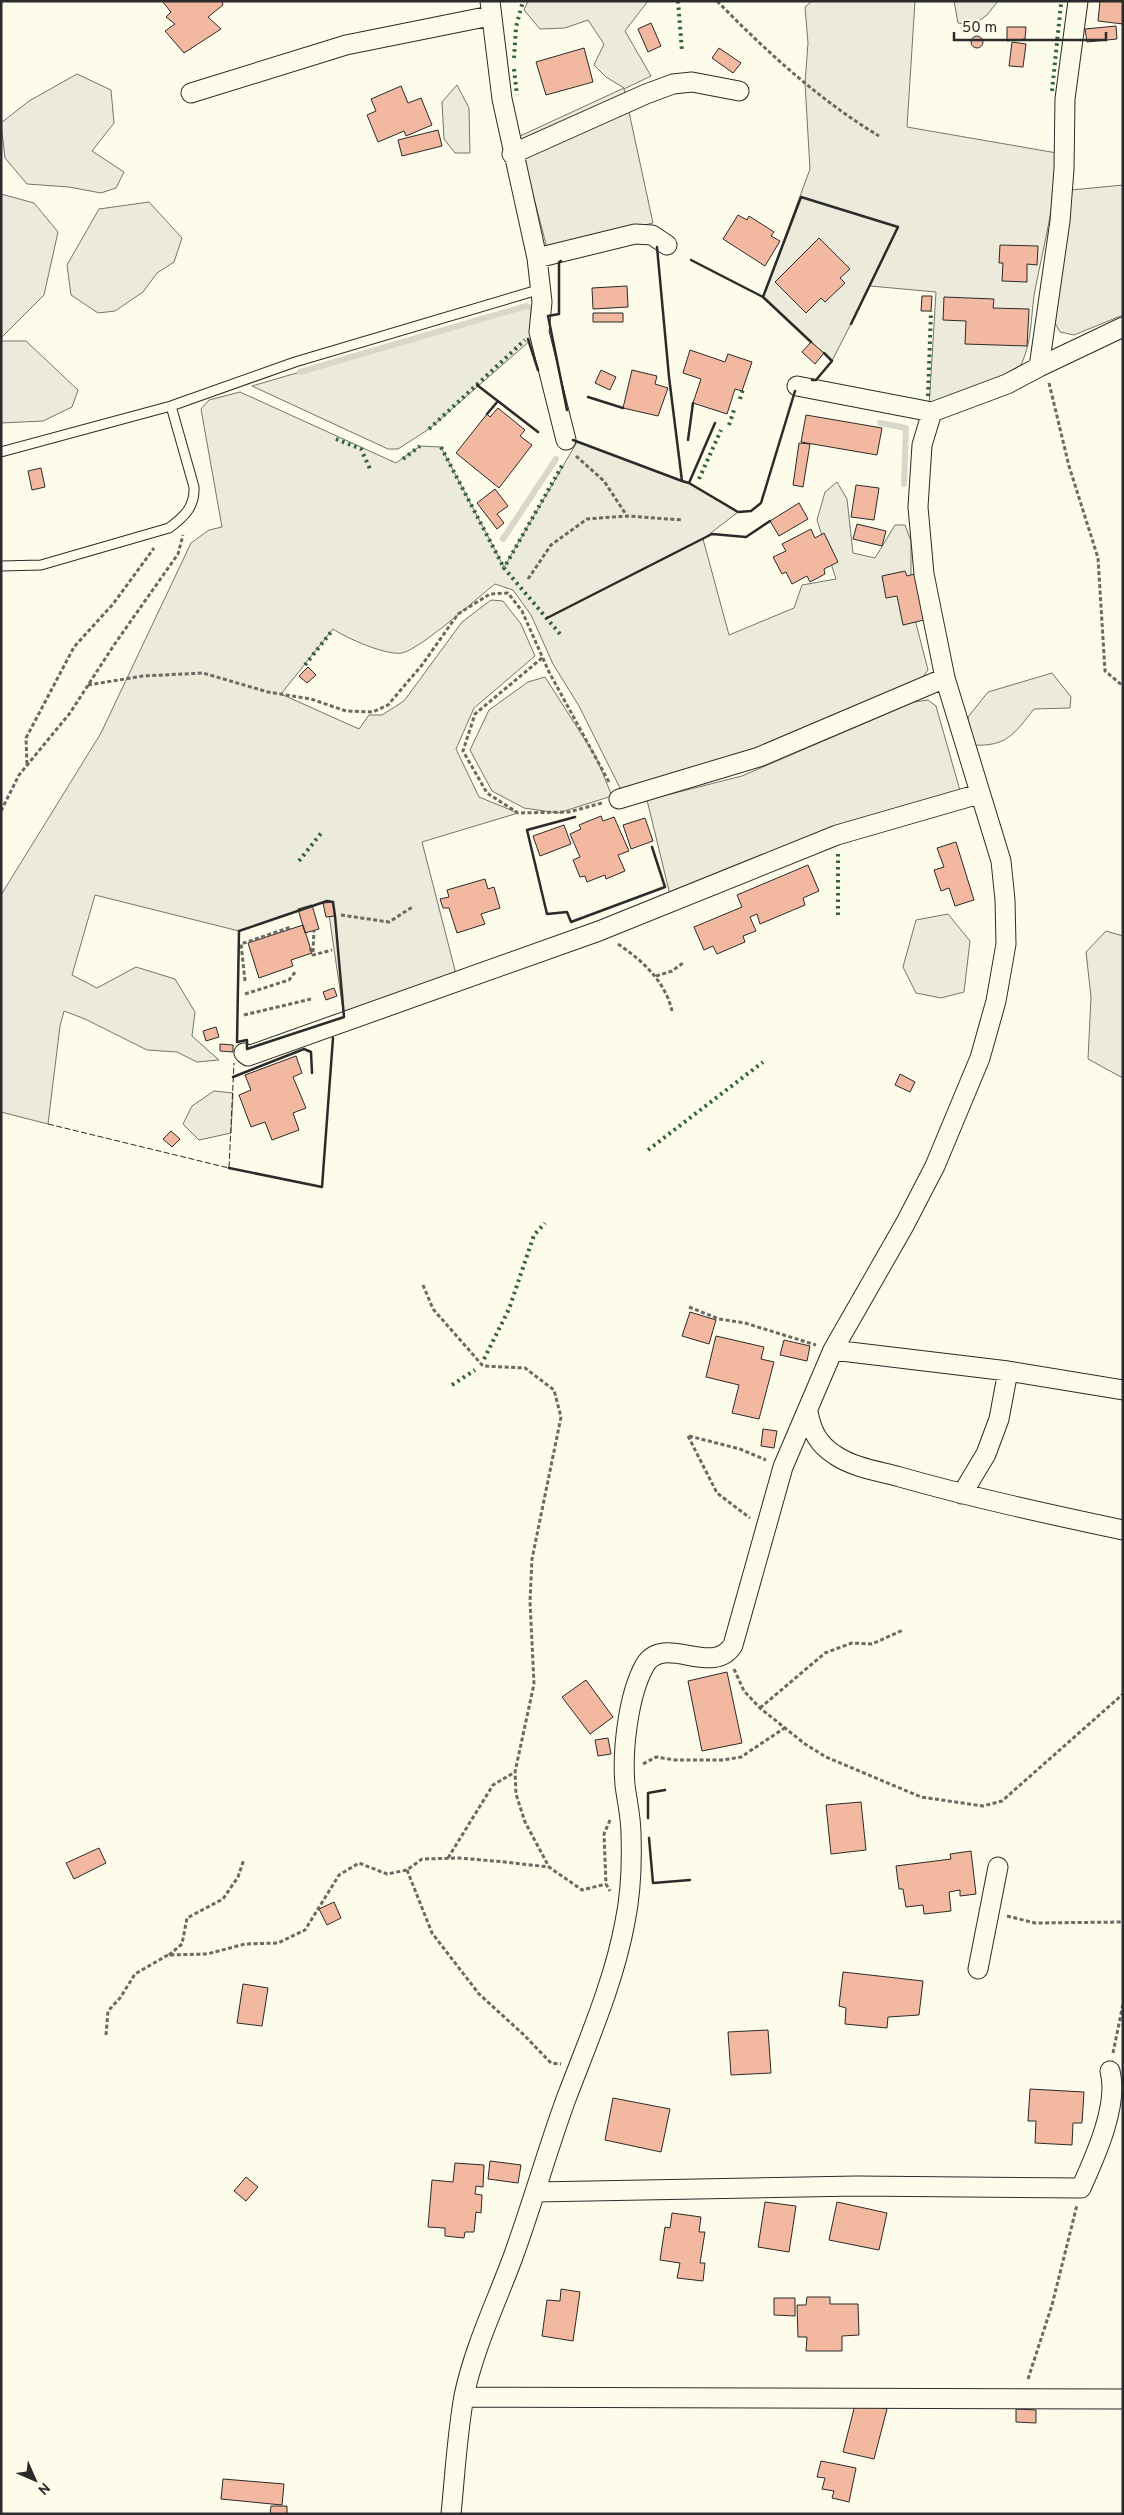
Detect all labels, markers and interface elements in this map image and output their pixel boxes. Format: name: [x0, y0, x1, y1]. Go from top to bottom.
scale bar: [954, 10, 1106, 42]
text: 50 m: [962, 19, 997, 38]
north arrow: [10, 2455, 60, 2505]
text: N: [34, 2479, 53, 2498]

